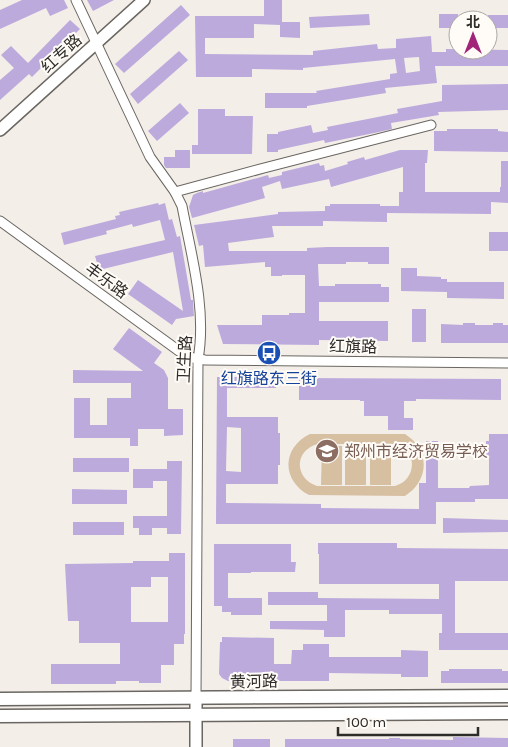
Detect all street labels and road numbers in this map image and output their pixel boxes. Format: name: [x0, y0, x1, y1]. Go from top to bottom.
street label: 红专路: [37, 30, 86, 76]
street label: 丰乐路: [82, 259, 132, 302]
street label: 卫生路: [174, 335, 195, 383]
street label: 红旗路: [329, 337, 377, 356]
street label: 黄河路: [230, 672, 278, 691]

